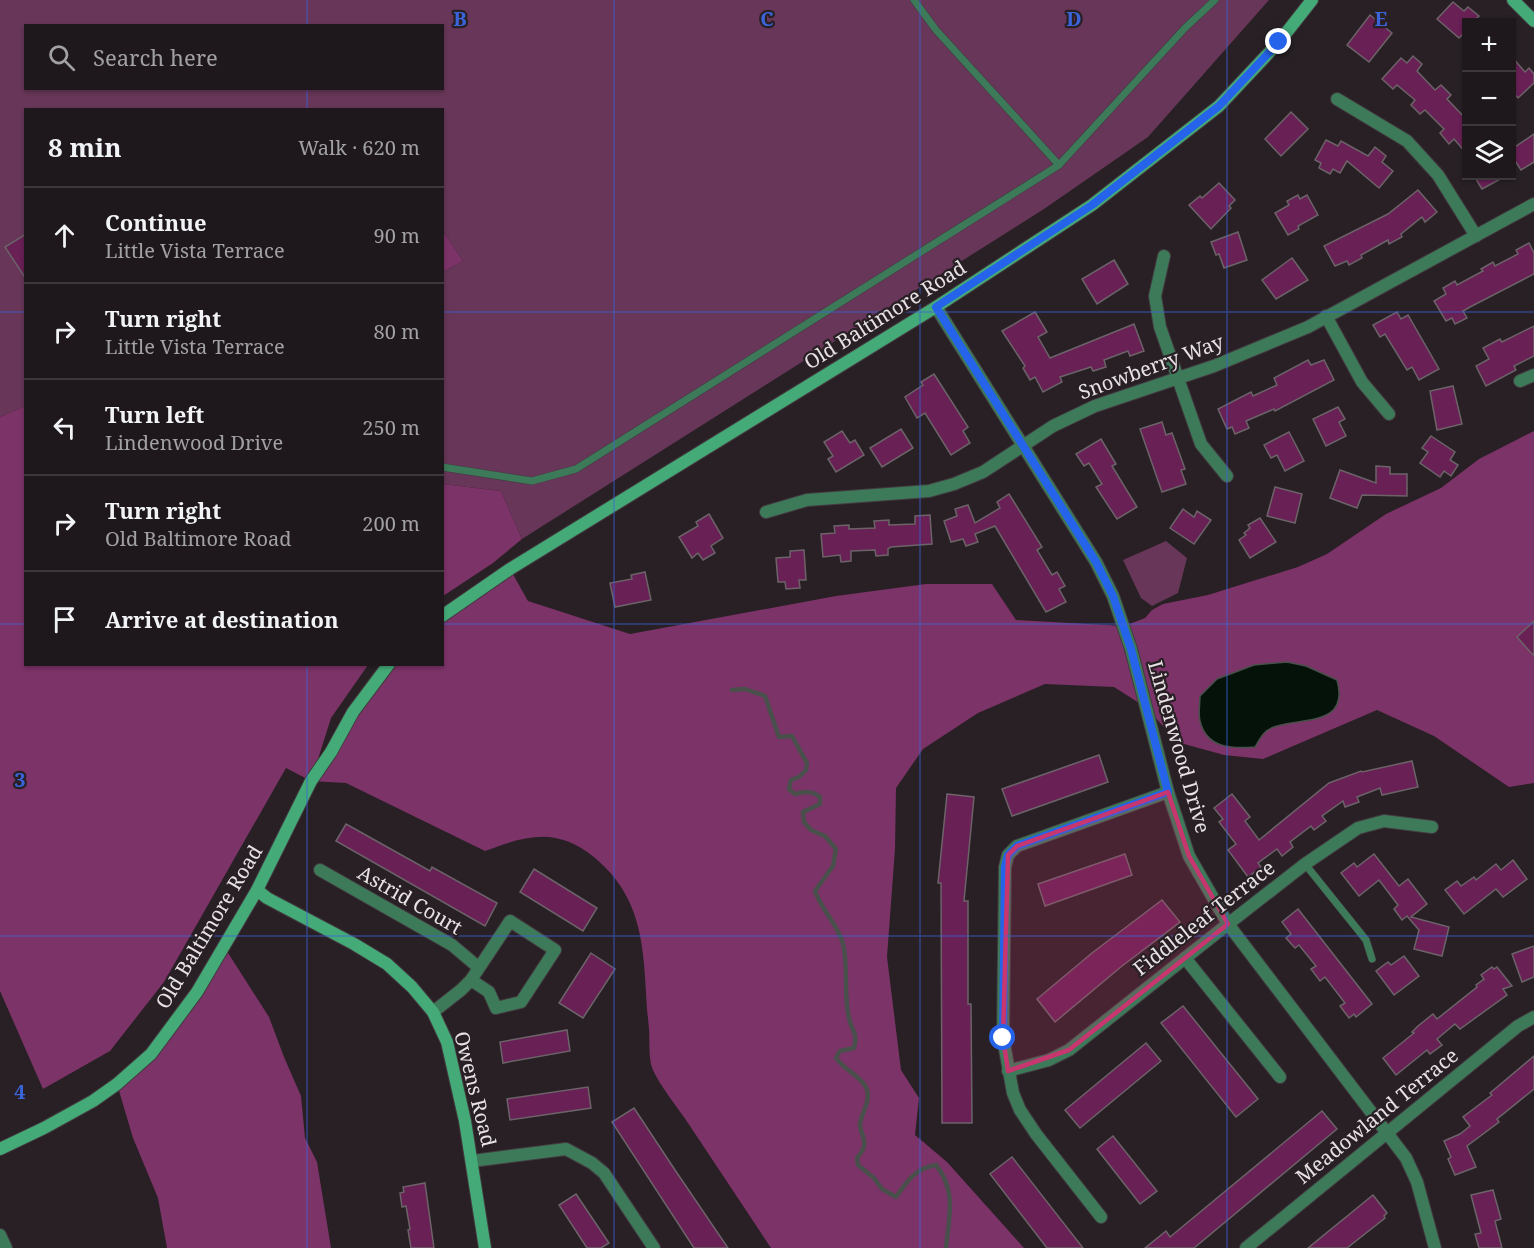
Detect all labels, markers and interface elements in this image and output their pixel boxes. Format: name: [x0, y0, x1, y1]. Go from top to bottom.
text: B: [453, 5, 467, 32]
text: C: [760, 5, 774, 32]
text: D: [1066, 5, 1082, 32]
text: E: [1374, 5, 1388, 32]
map controls: [1462, 18, 1516, 180]
button: +: [1462, 18, 1516, 72]
search box: [24, 24, 444, 90]
route end: [1265, 28, 1291, 54]
icon: search: [45, 41, 78, 74]
text: Search here: [93, 42, 218, 72]
button: −: [1462, 72, 1516, 126]
button: layers: [1462, 126, 1516, 180]
text: 8 min: [48, 129, 122, 165]
text: Walk · 620 m: [298, 134, 420, 161]
text: Continue: [105, 207, 207, 237]
icon: ahead: [48, 219, 81, 252]
text: 90 m: [374, 222, 420, 249]
text: Little Vista Terrace: [105, 237, 285, 264]
street label: Old Baltimore Road: [799, 254, 971, 375]
text: Turn right: [105, 303, 221, 333]
icon: right: [48, 315, 81, 348]
text: 80 m: [374, 318, 420, 345]
street label: Snowberry Way: [1075, 328, 1228, 405]
text: Little Vista Terrace: [105, 333, 285, 360]
text: Turn left: [105, 399, 204, 429]
icon: left: [48, 411, 81, 444]
text: 250 m: [362, 414, 420, 441]
text: Lindenwood Drive: [105, 429, 283, 456]
text: Turn right: [105, 495, 221, 525]
icon: right: [48, 507, 81, 540]
text: 200 m: [362, 510, 420, 537]
text: Old Baltimore Road: [105, 525, 291, 552]
icon: arrive: [48, 603, 81, 636]
text: Arrive at destination: [105, 604, 339, 634]
street label: Lindenwood Drive: [1142, 658, 1217, 836]
text: 3: [14, 766, 26, 793]
street label: Old Baltimore Road: [149, 840, 268, 1014]
street label: Fiddleleaf Terrace: [1127, 854, 1280, 981]
street label: Astrid Court: [353, 859, 467, 940]
route start: [989, 1024, 1015, 1050]
street label: Owens Road: [448, 1028, 503, 1149]
street label: Meadowland Terrace: [1290, 1042, 1464, 1190]
text: 4: [14, 1078, 26, 1105]

